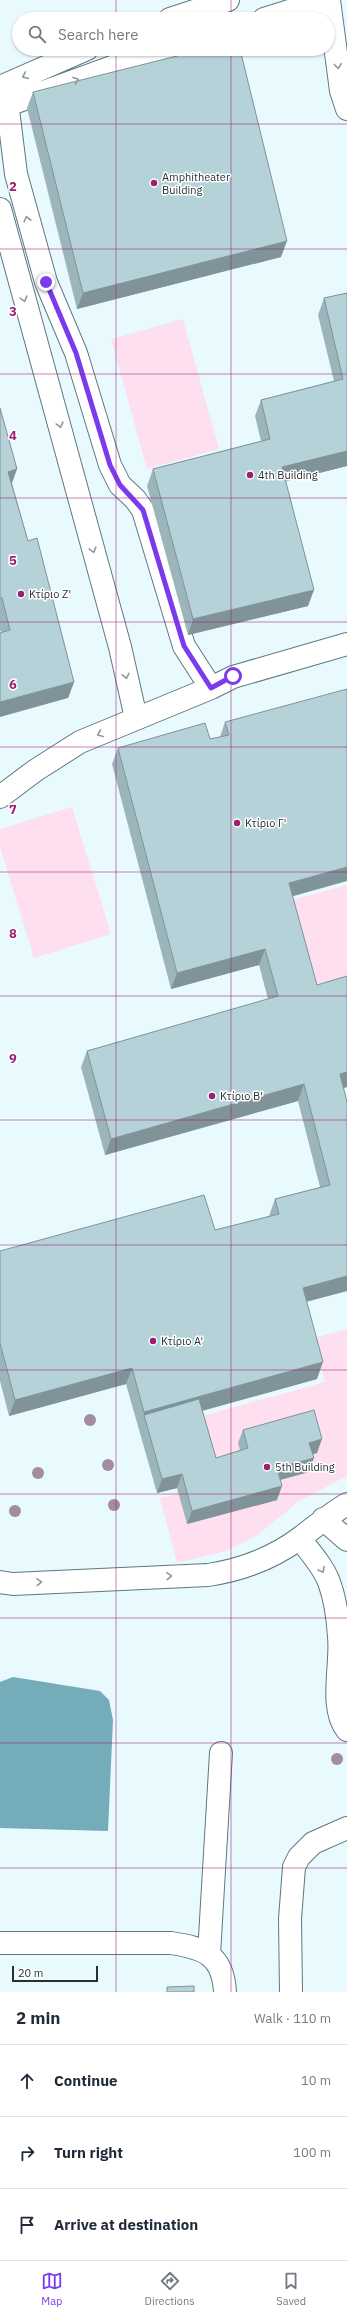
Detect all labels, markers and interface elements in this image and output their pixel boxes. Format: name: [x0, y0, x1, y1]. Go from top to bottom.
search box: [12, 12, 335, 56]
icon: search: [26, 23, 48, 45]
text: Search here: [58, 25, 138, 44]
one-way arrow: [333, 63, 342, 69]
one-way arrow: [22, 71, 30, 79]
one-way arrow: [72, 76, 79, 85]
place label: Amphitheater Building: [162, 170, 230, 197]
text: 2: [9, 178, 17, 195]
marker: Amphitheater Building: [149, 178, 159, 188]
one-way arrow: [23, 215, 32, 222]
route end: [37, 273, 55, 291]
one-way arrow: [20, 296, 28, 303]
text: 3: [9, 303, 17, 320]
one-way arrow: [55, 421, 63, 428]
text: 4: [9, 427, 17, 444]
place label: 4th Building: [258, 468, 318, 482]
marker: 4th Building: [245, 470, 255, 480]
one-way arrow: [89, 547, 97, 553]
text: 5: [9, 552, 17, 569]
place label: Κτίριο Ζ': [29, 587, 71, 601]
marker: Κτίριο Ζ': [16, 589, 26, 599]
route start: [224, 667, 242, 685]
one-way arrow: [122, 673, 130, 679]
text: 6: [9, 676, 17, 693]
one-way arrow: [97, 729, 104, 737]
text: 7: [9, 801, 17, 818]
place label: Κτίριο Γ': [245, 816, 287, 830]
marker: Κτίριο Γ': [232, 818, 242, 828]
text: 8: [9, 925, 17, 942]
text: 9: [9, 1050, 17, 1067]
place label: Κτίριο Β': [220, 1089, 263, 1103]
marker: Κτίριο Β': [207, 1091, 217, 1101]
place label: Κτίριο Α': [161, 1334, 203, 1348]
marker: Κτίριο Α': [148, 1336, 158, 1346]
place label: 5th Building: [275, 1460, 335, 1474]
marker: 5th Building: [262, 1462, 272, 1472]
one-way arrow: [318, 1566, 325, 1573]
one-way arrow: [166, 1572, 172, 1581]
one-way arrow: [36, 1578, 42, 1587]
scale bar: [12, 1964, 98, 1983]
text: 20 m: [18, 1966, 43, 1980]
text: 2 min: [16, 2007, 60, 2029]
text: Walk · 110 m: [254, 2010, 331, 2027]
icon: ahead: [16, 2070, 38, 2092]
text: Continue: [54, 2071, 118, 2090]
text: 10 m: [301, 2072, 331, 2089]
icon: right: [16, 2142, 38, 2164]
text: Turn right: [54, 2143, 123, 2162]
text: 100 m: [293, 2144, 331, 2161]
icon: arrive: [16, 2214, 38, 2236]
text: Arrive at destination: [54, 2215, 198, 2234]
tab: Map: [41, 2270, 63, 2308]
tab: Directions: [145, 2270, 195, 2308]
tab: Saved: [276, 2270, 306, 2308]

